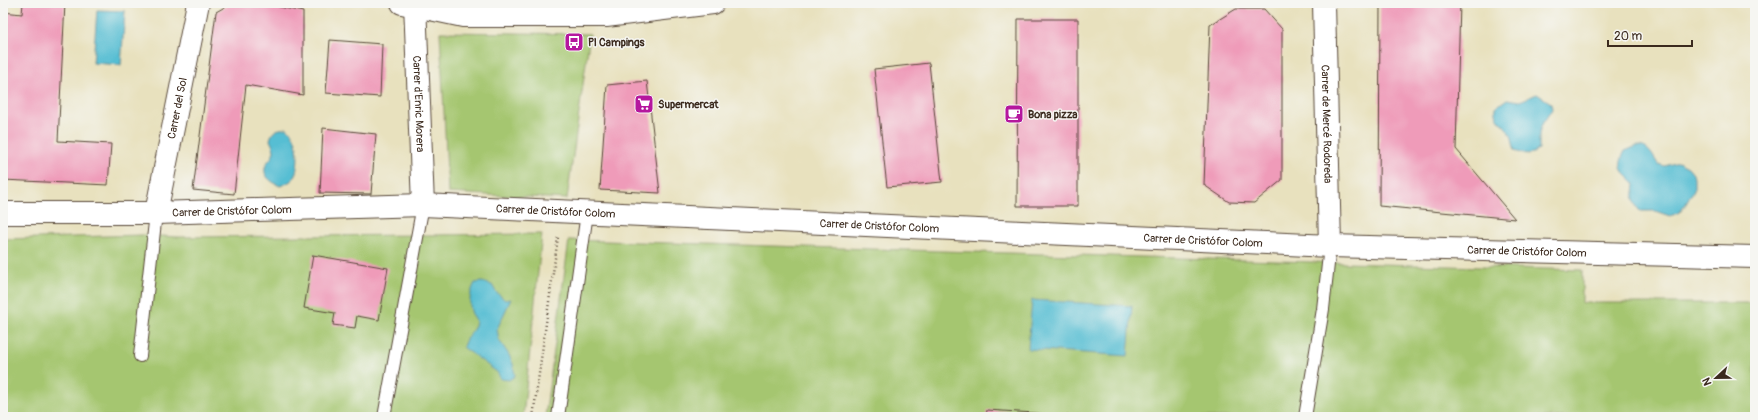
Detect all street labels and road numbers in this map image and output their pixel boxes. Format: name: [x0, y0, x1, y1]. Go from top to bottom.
street label: Carrer d'Enric Morera: [410, 55, 427, 153]
street label: Carrer de Mercé Rodoreda: [1319, 64, 1334, 184]
street label: Carrer del Sol: [165, 76, 190, 140]
street label: Carrer de Cristófor Colom: [496, 202, 616, 221]
street label: Carrer de Cristófor Colom: [172, 203, 292, 220]
street label: Carrer de Cristófor Colom: [819, 217, 940, 235]
street label: Carrer de Cristófor Colom: [1143, 232, 1263, 250]
street label: Carrer de Cristófor Colom: [1467, 244, 1587, 260]

